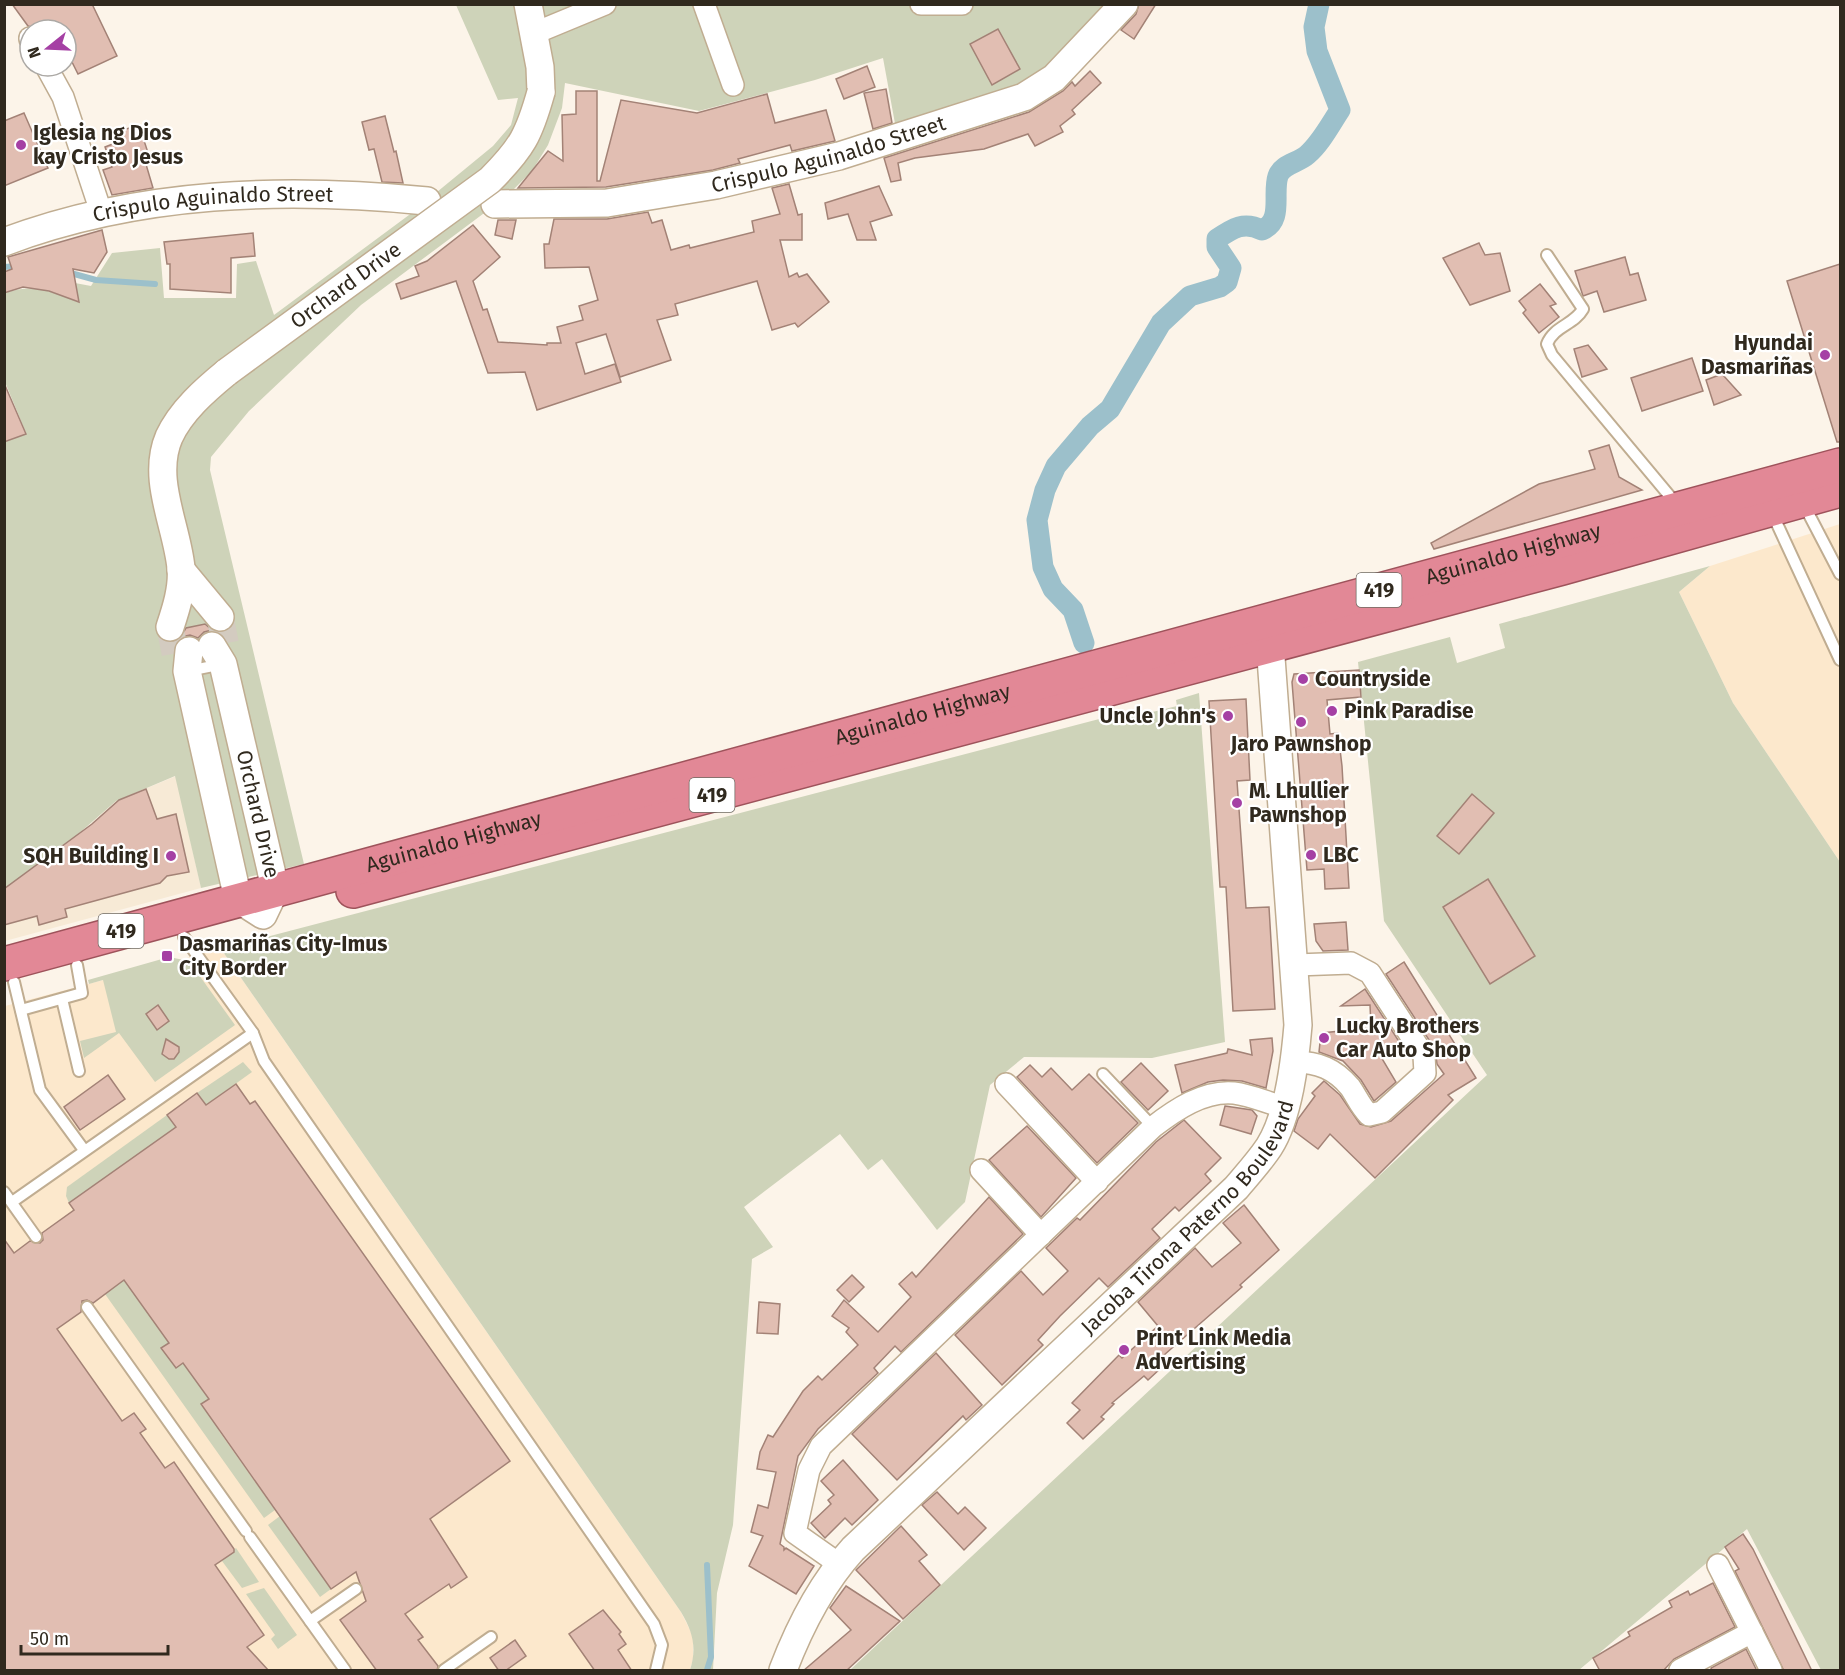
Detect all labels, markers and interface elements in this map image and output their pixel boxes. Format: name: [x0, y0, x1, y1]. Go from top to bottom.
north arrow: [18, 18, 78, 78]
text: N: [24, 45, 45, 60]
street label: Crispulo Aguinaldo Street: [709, 110, 949, 199]
place label: Iglesia ng Dios kay Cristo Jesus: [33, 120, 183, 170]
marker: Iglesia ng Dios kay Cristo Jesus: [14, 138, 28, 152]
street label: Crispulo Aguinaldo Street: [90, 181, 334, 228]
street label: Orchard Drive: [285, 236, 406, 334]
place label: Hyundai Dasmariñas: [1701, 330, 1813, 380]
marker: Hyundai Dasmariñas: [1818, 348, 1832, 362]
street label: Aguinaldo Highway: [1423, 517, 1604, 590]
road number: 419: [1356, 573, 1402, 607]
place label: Countryside: [1315, 666, 1431, 692]
marker: Countryside: [1296, 672, 1310, 686]
street label: Aguinaldo Highway: [832, 678, 1014, 751]
place label: Pink Paradise: [1344, 698, 1474, 724]
place label: Uncle John's: [1100, 703, 1216, 729]
marker: Pink Paradise: [1325, 704, 1339, 718]
marker: Uncle John's: [1221, 709, 1235, 723]
marker: Jaro Pawnshop: [1294, 715, 1308, 729]
place label: Jaro Pawnshop: [1229, 731, 1372, 757]
street label: Orchard Drive: [231, 747, 285, 881]
road number: 419: [690, 778, 734, 812]
place label: M. Lhullier Pawnshop: [1249, 778, 1349, 828]
marker: M. Lhullier Pawnshop: [1230, 796, 1244, 810]
street label: Aguinaldo Highway: [363, 805, 545, 878]
place label: LBC: [1323, 842, 1359, 868]
place label: SQH Building I: [23, 843, 159, 869]
marker: LBC: [1304, 848, 1318, 862]
marker: SQH Building I: [164, 849, 178, 863]
road number: 419: [98, 914, 144, 948]
place label: Dasmariñas City-Imus City Border: [179, 931, 387, 981]
marker: Dasmariñas City-Imus City Border: [160, 949, 174, 963]
place label: Lucky Brothers Car Auto Shop: [1336, 1013, 1479, 1063]
marker: Lucky Brothers Car Auto Shop: [1317, 1031, 1331, 1045]
street label: Jacoba Tirona Paterno Boulevard: [1076, 1098, 1300, 1340]
place label: Print Link Media Advertising: [1135, 1325, 1291, 1375]
marker: Print Link Media Advertising: [1117, 1343, 1131, 1357]
scale bar: [21, 1618, 168, 1656]
text: 50 m: [30, 1628, 69, 1650]

